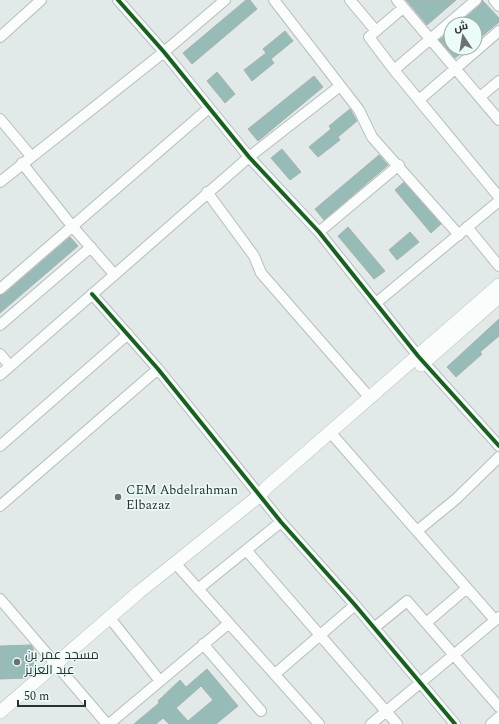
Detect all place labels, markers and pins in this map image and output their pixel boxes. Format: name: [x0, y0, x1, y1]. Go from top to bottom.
place label: CEM Abdelrahman Elbazaz: [126, 480, 238, 515]
marker: CEM Abdelrahman Elbazaz: [113, 492, 123, 502]
place label: مسجد عمر بن عبد العزيز: [24, 645, 99, 680]
marker: مسجد عمر بن عبد العزيز: [12, 657, 22, 667]

